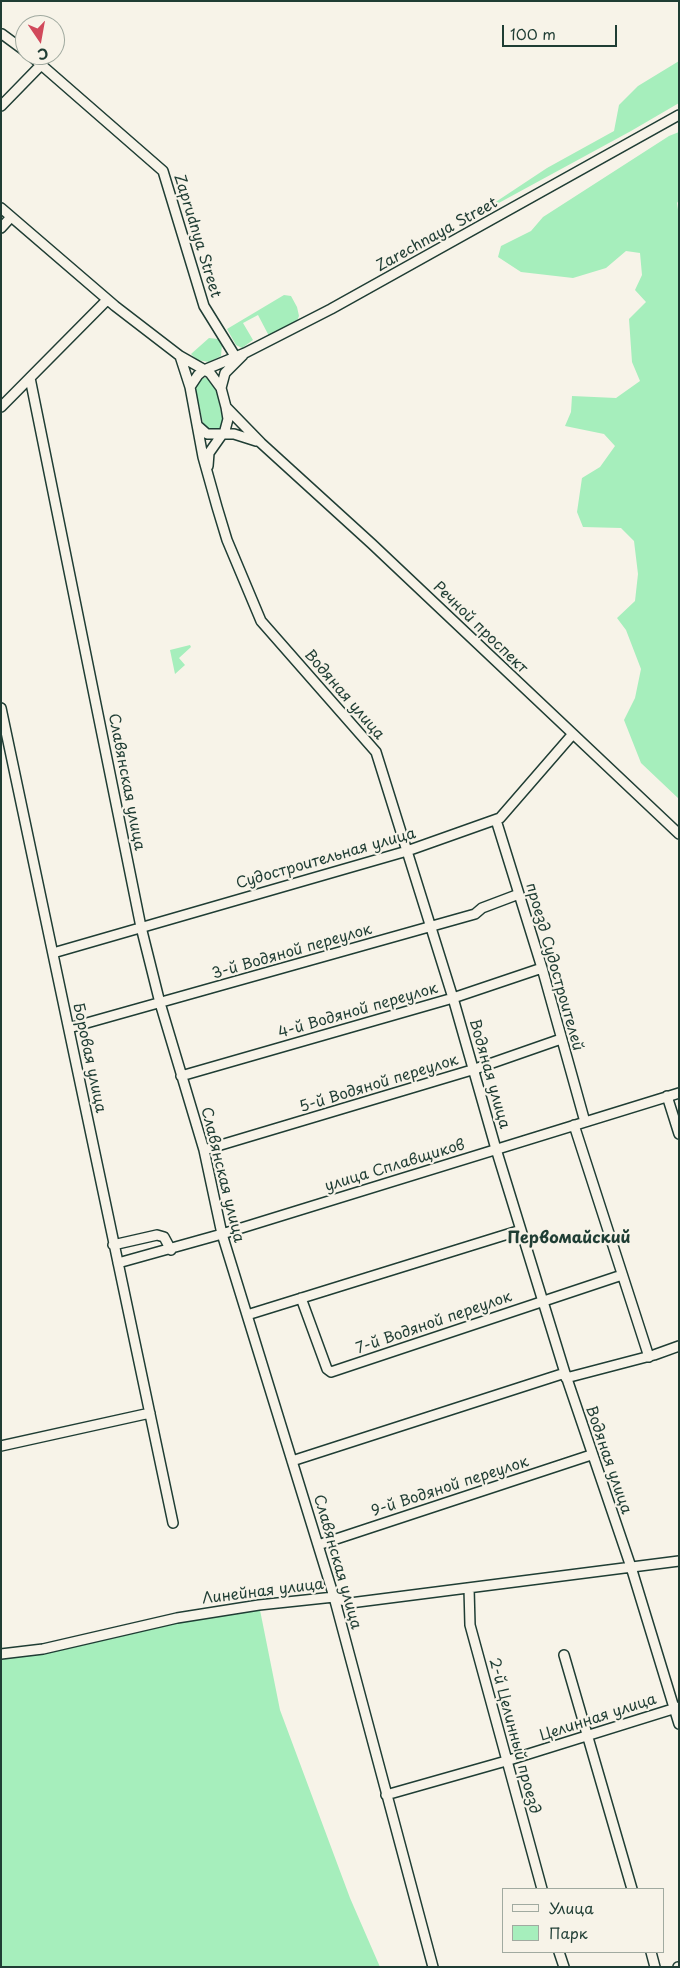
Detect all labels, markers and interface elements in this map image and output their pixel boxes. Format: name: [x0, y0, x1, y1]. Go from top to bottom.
north arrow: [15, 15, 65, 65]
scale bar: [505, 15, 620, 47]
text: 100 m: [510, 22, 556, 45]
text: С: [36, 43, 50, 66]
street label: Zaprudnya Street: [170, 172, 224, 300]
street label: Zarechnaya Street: [373, 194, 501, 276]
street label: Речной проспект: [429, 578, 531, 678]
street label: Водяная улица: [300, 646, 388, 744]
street label: Славянская улица: [104, 712, 148, 852]
street label: Судостроительная улица: [234, 825, 418, 893]
street label: проезд Судостроителей: [521, 881, 587, 1053]
street label: 3-й Водяной переулок: [210, 921, 374, 983]
street label: 4-й Водяной переулок: [276, 980, 440, 1042]
street label: Боровая улица: [69, 1002, 109, 1114]
street label: Водяная улица: [465, 1017, 513, 1131]
street label: 5-й Водяной переулок: [297, 1051, 461, 1117]
street label: Славянская улица: [196, 1105, 248, 1245]
street label: улица Сплавщиков: [323, 1136, 467, 1196]
district label: Первомайский: [507, 1229, 631, 1249]
street label: 7-й Водяной переулок: [354, 1288, 514, 1358]
street label: Водяная улица: [581, 1404, 635, 1516]
street label: 9-й Водяной переулок: [369, 1453, 531, 1521]
street label: Славянская улица: [309, 1493, 365, 1631]
street label: Линейная улица: [201, 1576, 325, 1608]
street label: 2-й Целинный проезд: [485, 1656, 543, 1816]
street label: Целинная улица: [537, 1691, 659, 1745]
legend: [502, 1888, 665, 1953]
text: Улица: [549, 1896, 594, 1919]
text: Парк: [549, 1921, 588, 1944]

